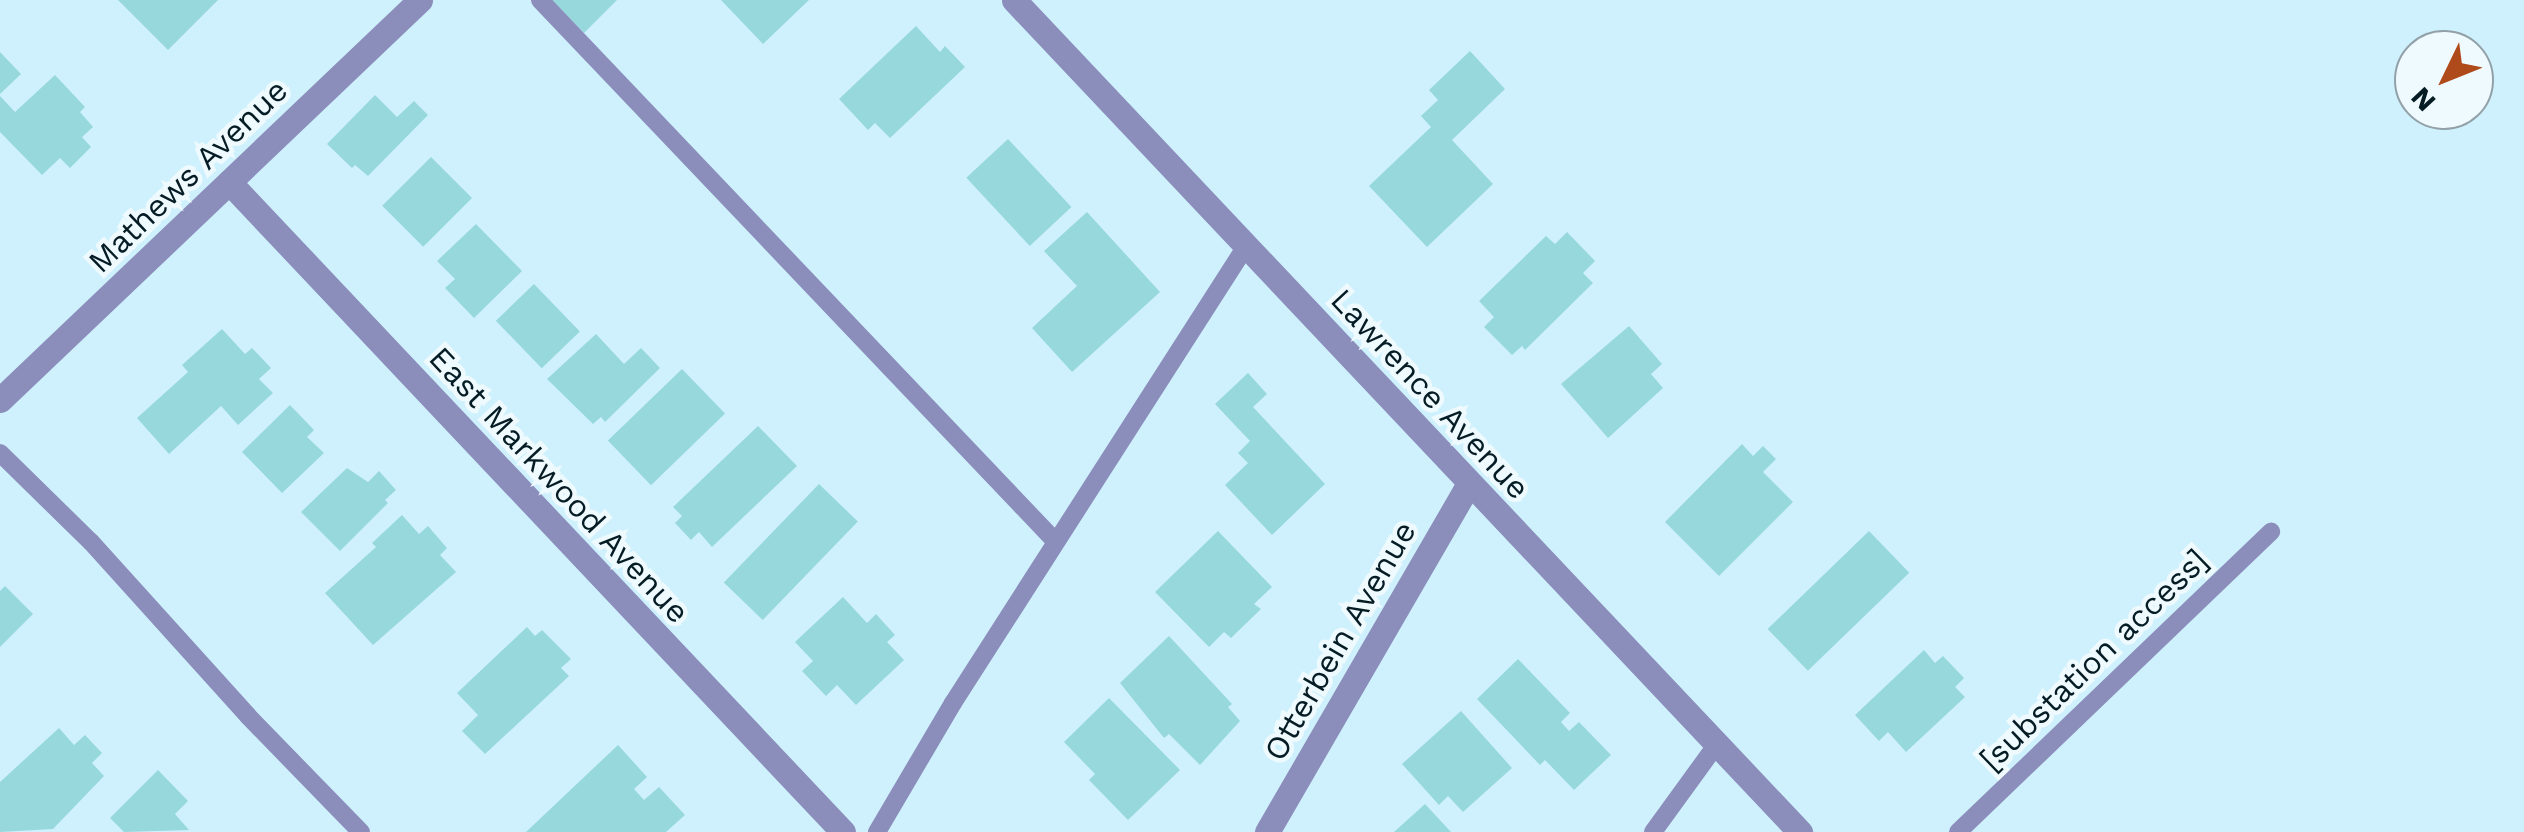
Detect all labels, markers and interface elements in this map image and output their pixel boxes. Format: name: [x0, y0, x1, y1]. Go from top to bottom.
north arrow: [2394, 30, 2494, 130]
street label: Mathews Avenue: [80, 71, 296, 281]
text: N: [2404, 81, 2442, 118]
street label: Lawrence Avenue: [1322, 280, 1538, 508]
street label: East Markwood Avenue: [421, 338, 697, 632]
street label: Otterbein Avenue: [1256, 514, 1424, 768]
street label: [substation access]: [1972, 541, 2216, 779]

